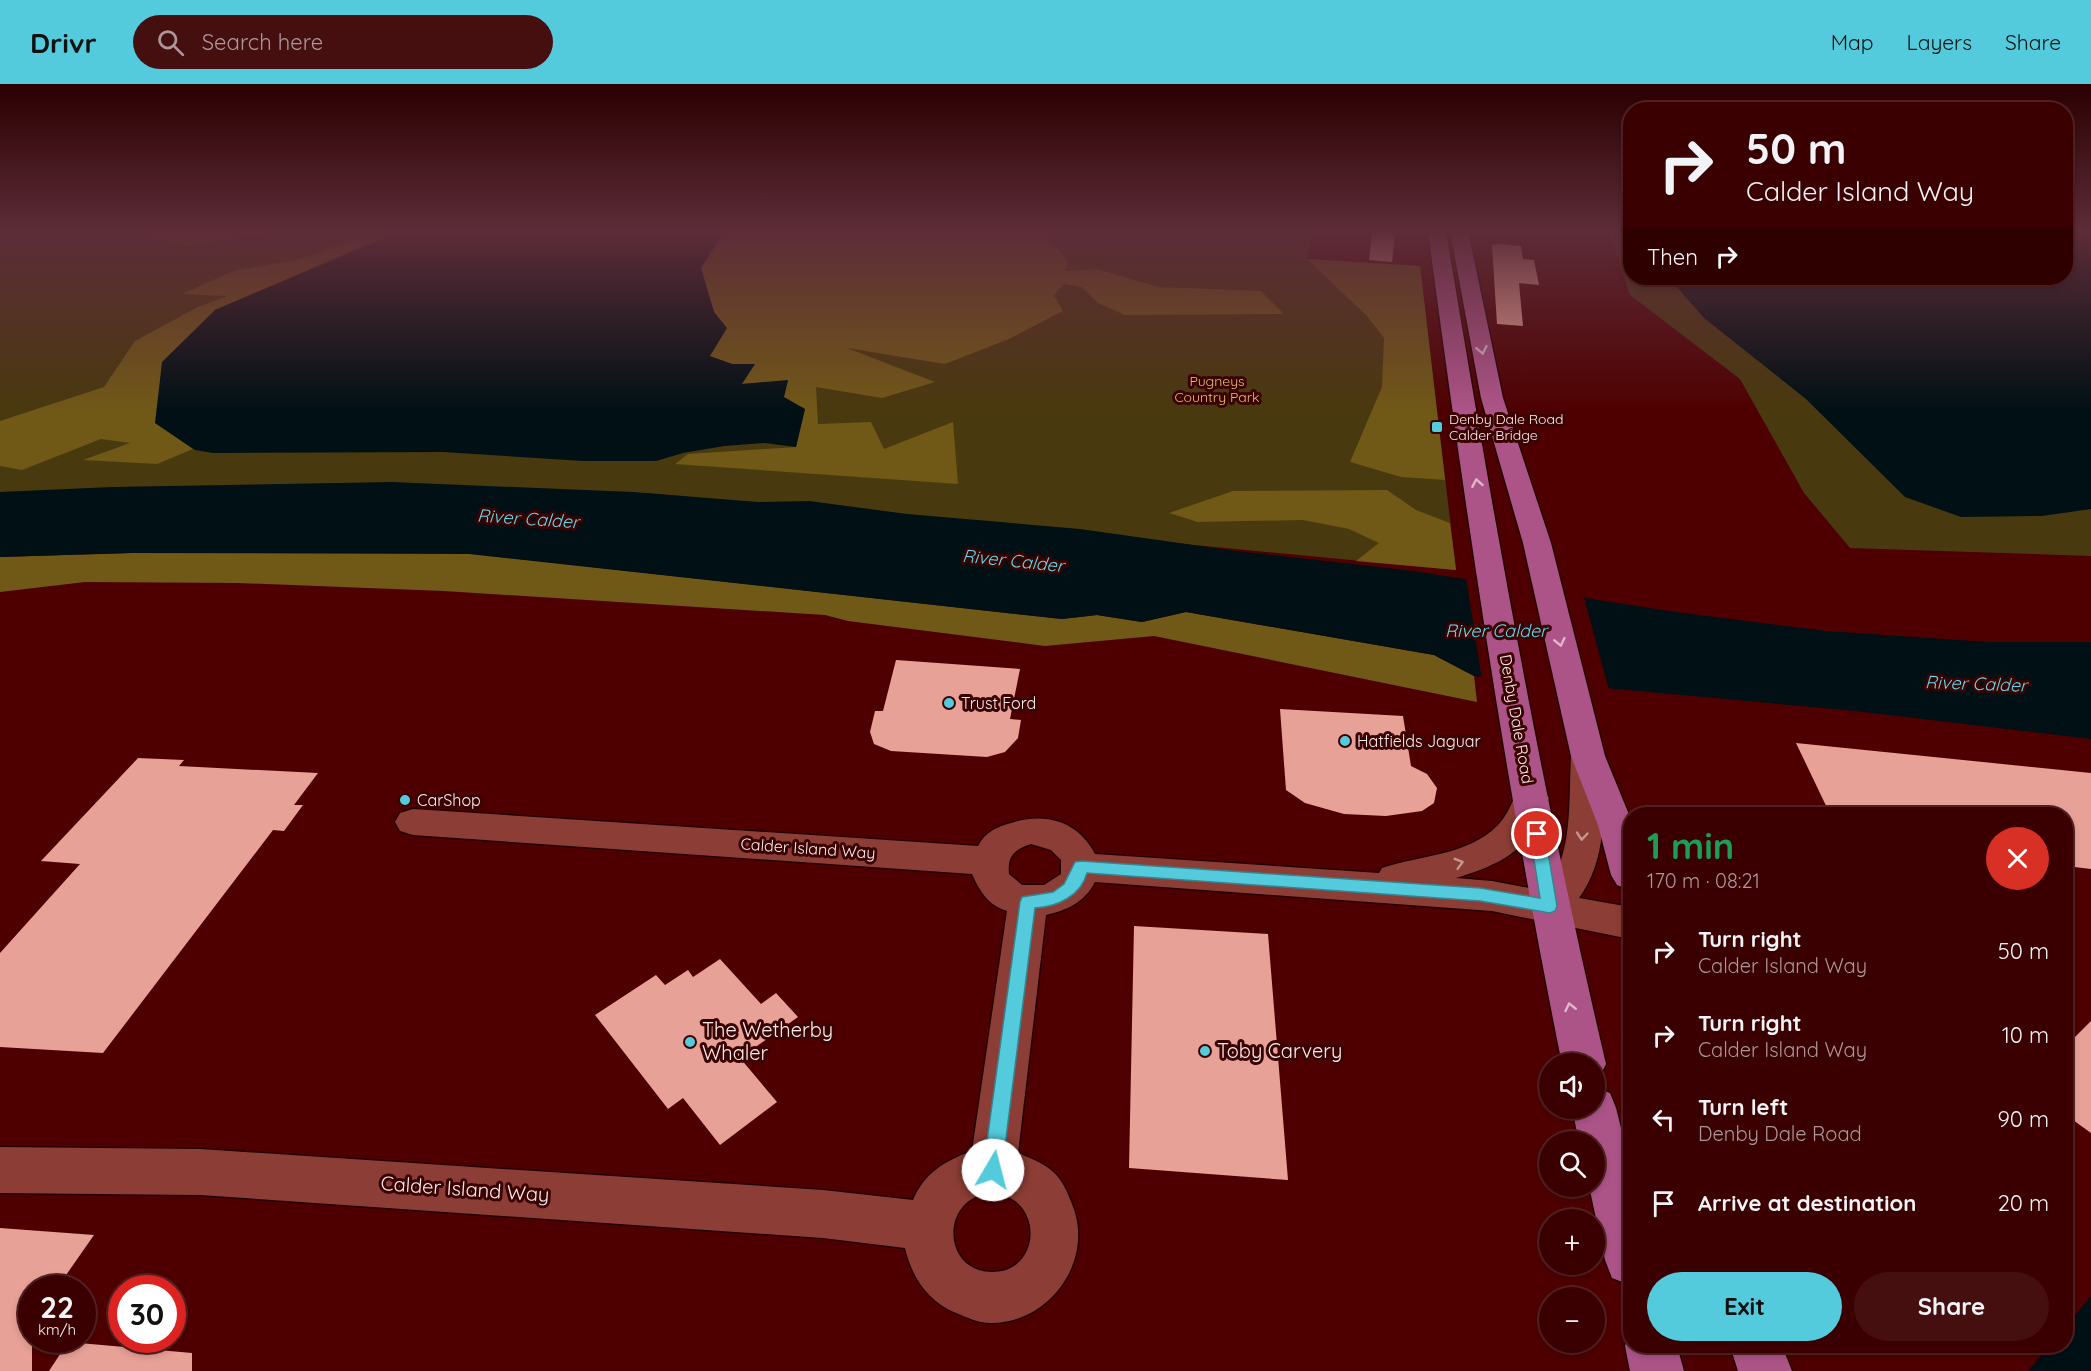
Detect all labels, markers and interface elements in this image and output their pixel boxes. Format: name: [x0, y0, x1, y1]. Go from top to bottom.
search box: [133, 15, 553, 69]
text: Drivr: [30, 25, 97, 60]
icon: search: [154, 26, 187, 59]
text: Search here: [202, 28, 323, 56]
text: Map: [1831, 29, 1874, 55]
text: Layers: [1907, 29, 1972, 55]
text: Share: [2005, 29, 2061, 55]
text: 50 m: [1746, 122, 1846, 175]
icon: right: [1647, 126, 1725, 204]
text: Calder Island Way: [1746, 174, 1974, 208]
icon: right: [1710, 240, 1743, 273]
text: Then: [1647, 243, 1698, 271]
one-way arrow: [1475, 345, 1488, 355]
park label: Pugneys Country Park: [1174, 372, 1260, 406]
place label: Denby Dale Road Calder Bridge: [1449, 410, 1564, 444]
marker: Denby Dale Road Calder Bridge: [1430, 420, 1444, 434]
one-way arrow: [1471, 479, 1484, 489]
water label: River Calder: [476, 503, 582, 534]
water label: River Calder: [961, 544, 1067, 577]
water label: River Calder: [1445, 619, 1549, 642]
one-way arrow: [1553, 637, 1566, 647]
street label: Denby Dale Road: [1496, 653, 1538, 785]
water label: River Calder: [1925, 670, 2029, 697]
place label: Trust Ford: [961, 693, 1036, 713]
marker: Trust Ford: [942, 696, 956, 710]
place label: Hatfields Jaguar: [1357, 731, 1481, 751]
marker: Hatfields Jaguar: [1338, 734, 1352, 748]
place label: CarShop: [417, 790, 481, 810]
marker: CarShop: [398, 793, 412, 807]
pin: [1511, 808, 1562, 859]
icon: arrive: [1520, 817, 1553, 850]
text: 1 min: [1647, 823, 1734, 868]
button: close: [1986, 827, 2049, 890]
one-way arrow: [1576, 831, 1589, 840]
street label: Calder Island Way: [740, 833, 876, 863]
one-way arrow: [1453, 858, 1464, 870]
text: 170 m · 08:21: [1647, 868, 1760, 893]
text: Turn right: [1698, 925, 1802, 953]
icon: right: [1647, 935, 1680, 968]
text: 50 m: [1998, 937, 2049, 965]
text: Calder Island Way: [1698, 953, 1867, 978]
one-way arrow: [1565, 1002, 1578, 1012]
text: Turn right: [1698, 1009, 1802, 1037]
place label: The Wetherby Whaler: [702, 1017, 833, 1065]
icon: right: [1647, 1019, 1680, 1052]
text: 10 m: [2002, 1021, 2049, 1049]
marker: The Wetherby Whaler: [683, 1035, 697, 1049]
text: Calder Island Way: [1698, 1037, 1867, 1062]
place label: Toby Carvery: [1217, 1038, 1342, 1063]
marker: Toby Carvery: [1198, 1044, 1212, 1058]
map controls: [1539, 1053, 1605, 1353]
button: sound: [1539, 1053, 1605, 1119]
text: Turn left: [1698, 1093, 1788, 1121]
icon: left: [1647, 1103, 1680, 1136]
text: 90 m: [1998, 1105, 2049, 1133]
text: Denby Dale Road: [1698, 1121, 1862, 1146]
button: search: [1539, 1131, 1605, 1197]
position arrow: [961, 1138, 1025, 1202]
street label: Calder Island Way: [380, 1170, 550, 1207]
icon: arrive: [1647, 1187, 1680, 1220]
text: Arrive at destination: [1698, 1189, 1916, 1217]
text: 20 m: [1998, 1189, 2049, 1217]
button: +: [1539, 1209, 1605, 1275]
button: Exit: [1647, 1272, 1842, 1341]
button: Share: [1854, 1272, 2049, 1341]
speed limit sign: 30: [108, 1275, 186, 1353]
button: −: [1539, 1287, 1605, 1353]
text: 22: [40, 1288, 74, 1326]
text: km/h: [38, 1320, 76, 1339]

